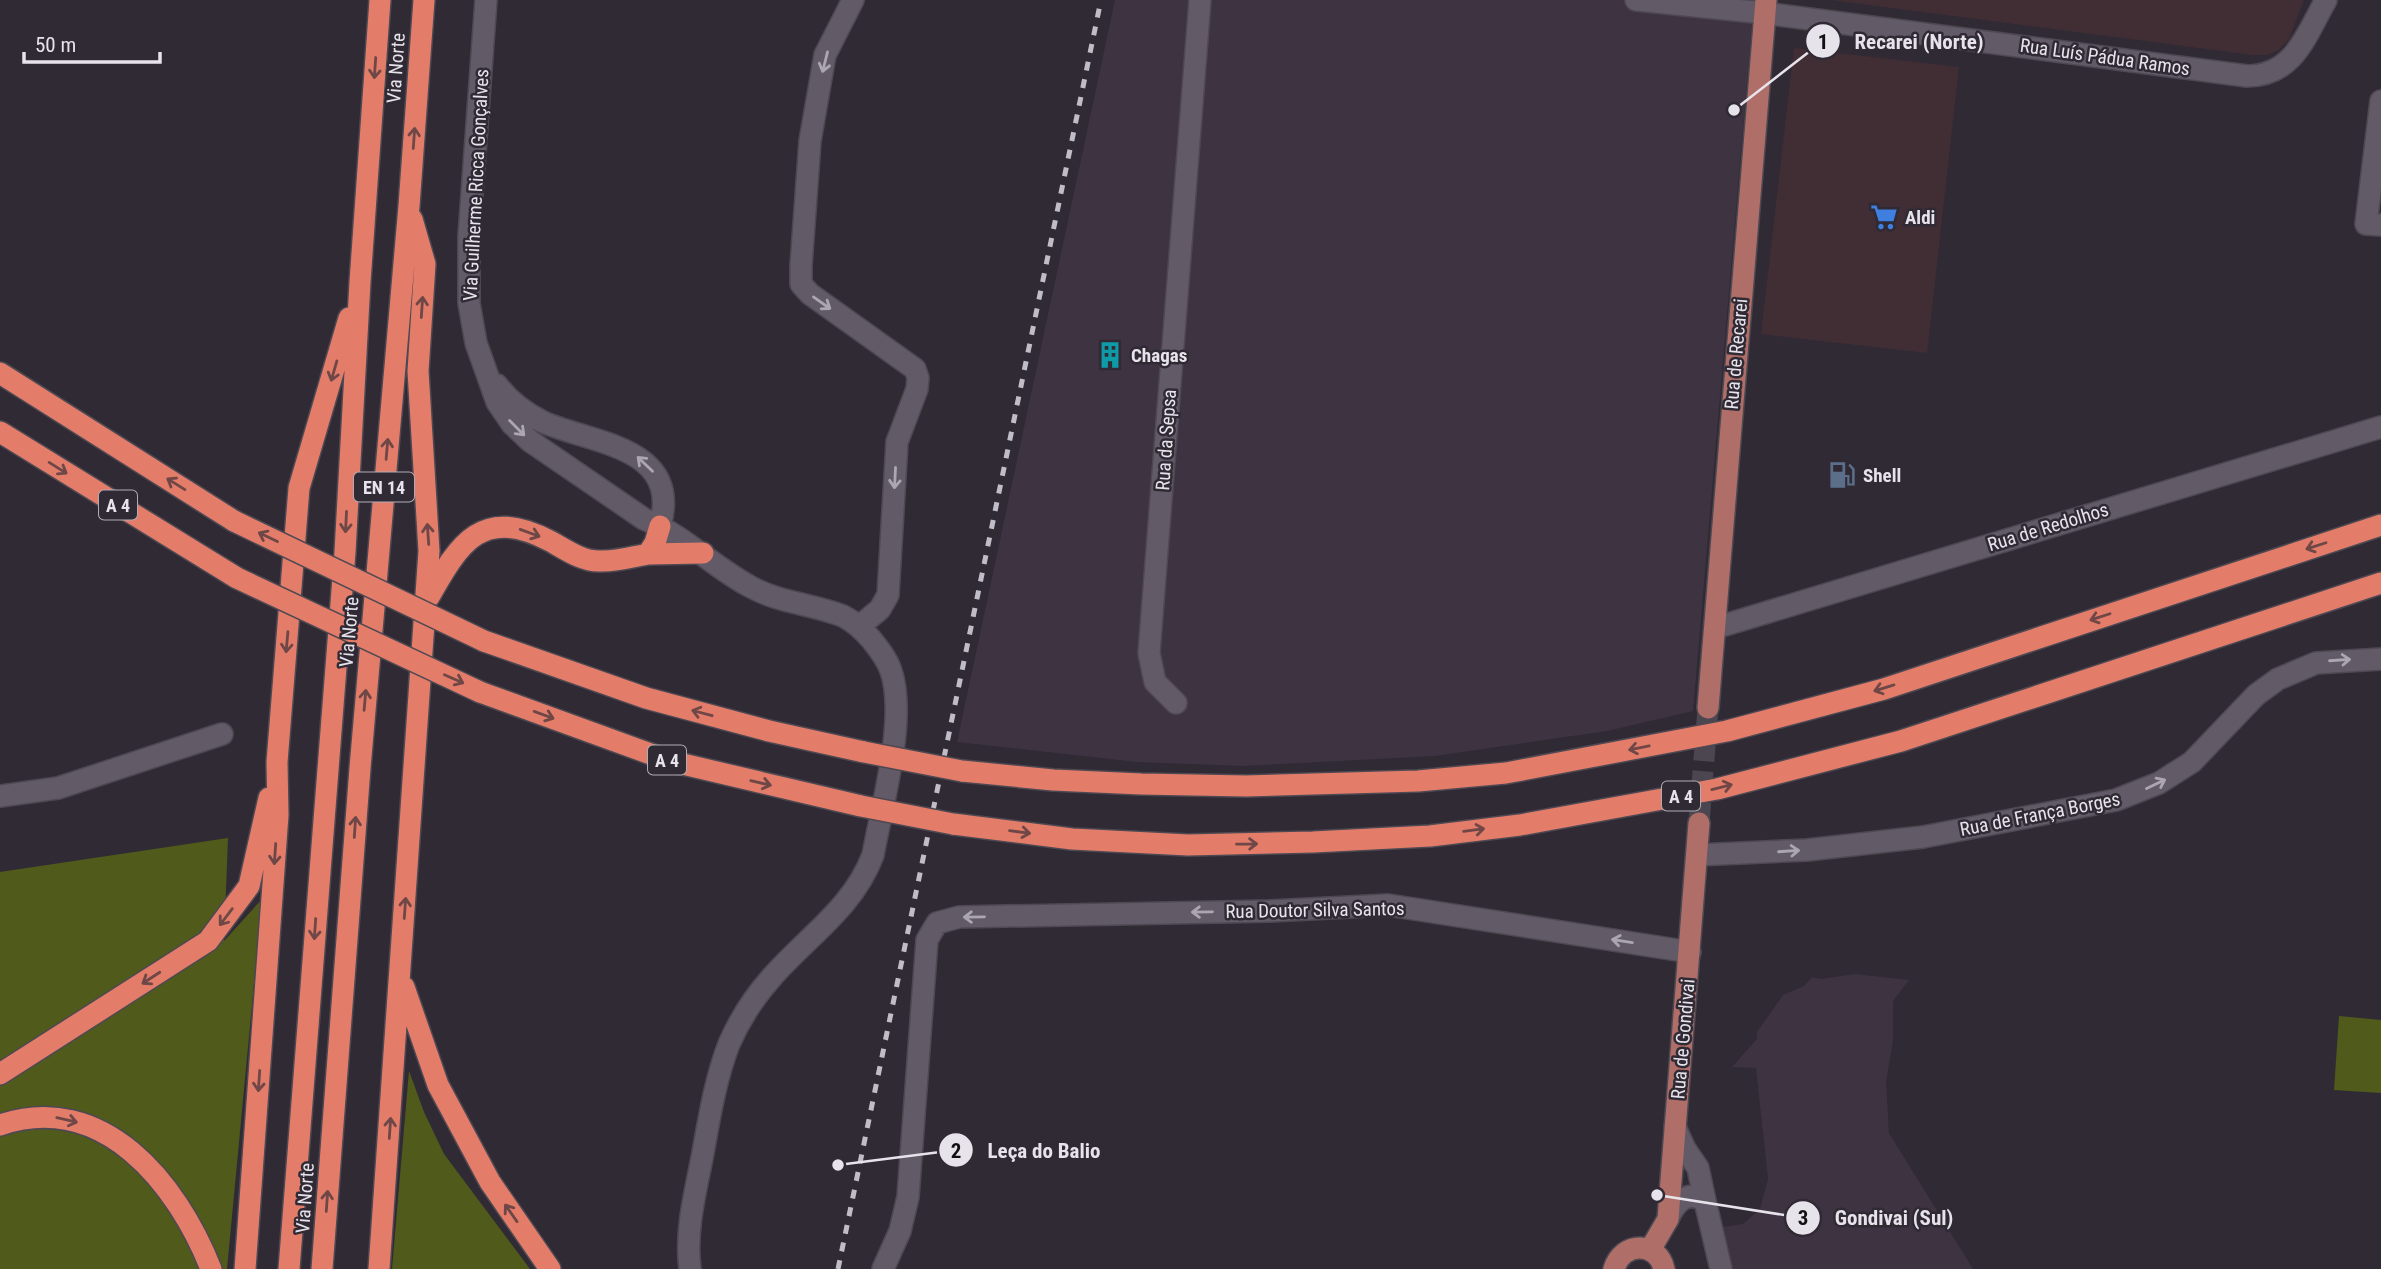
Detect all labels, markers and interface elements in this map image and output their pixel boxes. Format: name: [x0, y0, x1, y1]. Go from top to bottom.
callout: Recarei (Norte): [1805, 20, 1997, 62]
scale bar: [24, 21, 161, 65]
text: 1: [1818, 30, 1828, 54]
text: Recarei (Norte): [1854, 30, 1984, 54]
street label: Via Norte: [382, 32, 410, 104]
text: 50 m: [35, 33, 76, 57]
street label: Rua Luís Pádua Ramos: [2019, 34, 2191, 80]
one-way arrow: [818, 50, 831, 73]
one-way arrow: [368, 56, 381, 79]
street label: Via Guilherme Ricca Gonçalves: [458, 68, 494, 302]
one-way arrow: [408, 128, 421, 150]
supermarket icon: Aldi: [1869, 202, 1899, 232]
place label: Aldi: [1905, 206, 1935, 229]
one-way arrow: [416, 296, 429, 318]
one-way arrow: [812, 296, 831, 310]
street label: Rua de Recarei: [1720, 298, 1752, 410]
building icon: Chagas: [1095, 340, 1125, 370]
place label: Chagas: [1131, 344, 1187, 367]
one-way arrow: [326, 360, 339, 382]
street label: Rua da Sepsa: [1151, 389, 1181, 491]
one-way arrow: [508, 419, 525, 436]
one-way arrow: [381, 438, 394, 461]
one-way arrow: [636, 455, 653, 472]
fuel station icon: Shell: [1827, 460, 1857, 490]
one-way arrow: [48, 461, 68, 475]
place label: Shell: [1863, 464, 1901, 487]
one-way arrow: [888, 466, 901, 488]
road number: EN 14: [354, 472, 414, 502]
one-way arrow: [167, 477, 186, 492]
road number: A 4: [99, 490, 137, 520]
street label: Rua de Redolhos: [1985, 498, 2111, 556]
one-way arrow: [340, 510, 353, 533]
one-way arrow: [421, 523, 434, 545]
one-way arrow: [519, 528, 541, 540]
one-way arrow: [258, 530, 279, 543]
one-way arrow: [2306, 541, 2328, 553]
street label: Via Norte: [334, 596, 364, 668]
one-way arrow: [2090, 612, 2112, 624]
one-way arrow: [280, 631, 293, 653]
one-way arrow: [2328, 653, 2351, 666]
one-way arrow: [443, 674, 464, 687]
one-way arrow: [1873, 683, 1895, 696]
one-way arrow: [359, 690, 372, 712]
one-way arrow: [691, 706, 714, 719]
one-way arrow: [533, 710, 555, 722]
one-way arrow: [1628, 741, 1651, 755]
road number: A 4: [648, 746, 686, 774]
one-way arrow: [2145, 776, 2166, 790]
one-way arrow: [749, 777, 772, 790]
one-way arrow: [1710, 780, 1733, 793]
road number: A 4: [1662, 782, 1700, 810]
street label: Rua de França Borges: [1958, 787, 2122, 841]
one-way arrow: [349, 817, 362, 839]
one-way arrow: [1462, 824, 1485, 837]
one-way arrow: [1008, 826, 1031, 839]
one-way arrow: [1235, 837, 1258, 850]
one-way arrow: [269, 842, 282, 865]
one-way arrow: [1778, 844, 1801, 857]
one-way arrow: [399, 897, 412, 920]
street label: Rua Doutor Silva Santos: [1225, 897, 1405, 923]
one-way arrow: [1190, 905, 1213, 919]
one-way arrow: [219, 907, 234, 926]
one-way arrow: [963, 910, 986, 923]
one-way arrow: [308, 917, 321, 940]
one-way arrow: [1611, 935, 1634, 948]
one-way arrow: [141, 972, 161, 986]
street label: Rua de Gondivai: [1666, 978, 1700, 1100]
one-way arrow: [252, 1069, 265, 1092]
one-way arrow: [55, 1113, 78, 1127]
one-way arrow: [384, 1117, 397, 1139]
callout: Leça do Balio: [939, 1129, 1115, 1171]
text: 2: [951, 1139, 961, 1163]
text: Leça do Balio: [988, 1139, 1100, 1163]
street label: Via Norte: [291, 1162, 319, 1234]
one-way arrow: [321, 1190, 334, 1213]
callout: Gondivai (Sul): [1786, 1197, 1967, 1239]
one-way arrow: [504, 1204, 518, 1223]
text: 3: [1798, 1206, 1808, 1230]
text: Gondivai (Sul): [1835, 1206, 1953, 1230]

